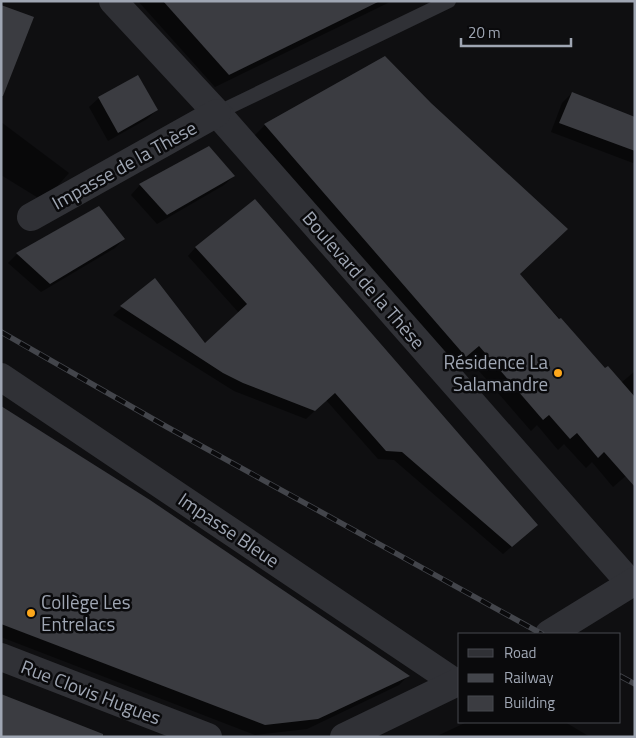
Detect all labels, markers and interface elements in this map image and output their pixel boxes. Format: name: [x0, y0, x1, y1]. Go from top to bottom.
scale bar: [461, 15, 571, 47]
text: 20 m: [468, 21, 501, 44]
street label: Impasse de la Thèse: [46, 113, 201, 216]
street label: Boulevard de la Thèse: [296, 204, 433, 355]
place label: Résidence La Salamandre: [443, 347, 548, 398]
marker: Résidence La Salamandre: [552, 367, 564, 379]
street label: Impasse Bleue: [173, 485, 286, 574]
place label: Collège Les Entrelacs: [41, 587, 131, 638]
marker: Collège Les Entrelacs: [25, 607, 37, 619]
legend: [458, 633, 621, 723]
text: Road: [504, 641, 536, 664]
street label: Rue Clovis Hugues: [17, 652, 165, 732]
text: Railway: [504, 666, 554, 689]
text: Building: [504, 691, 555, 714]

